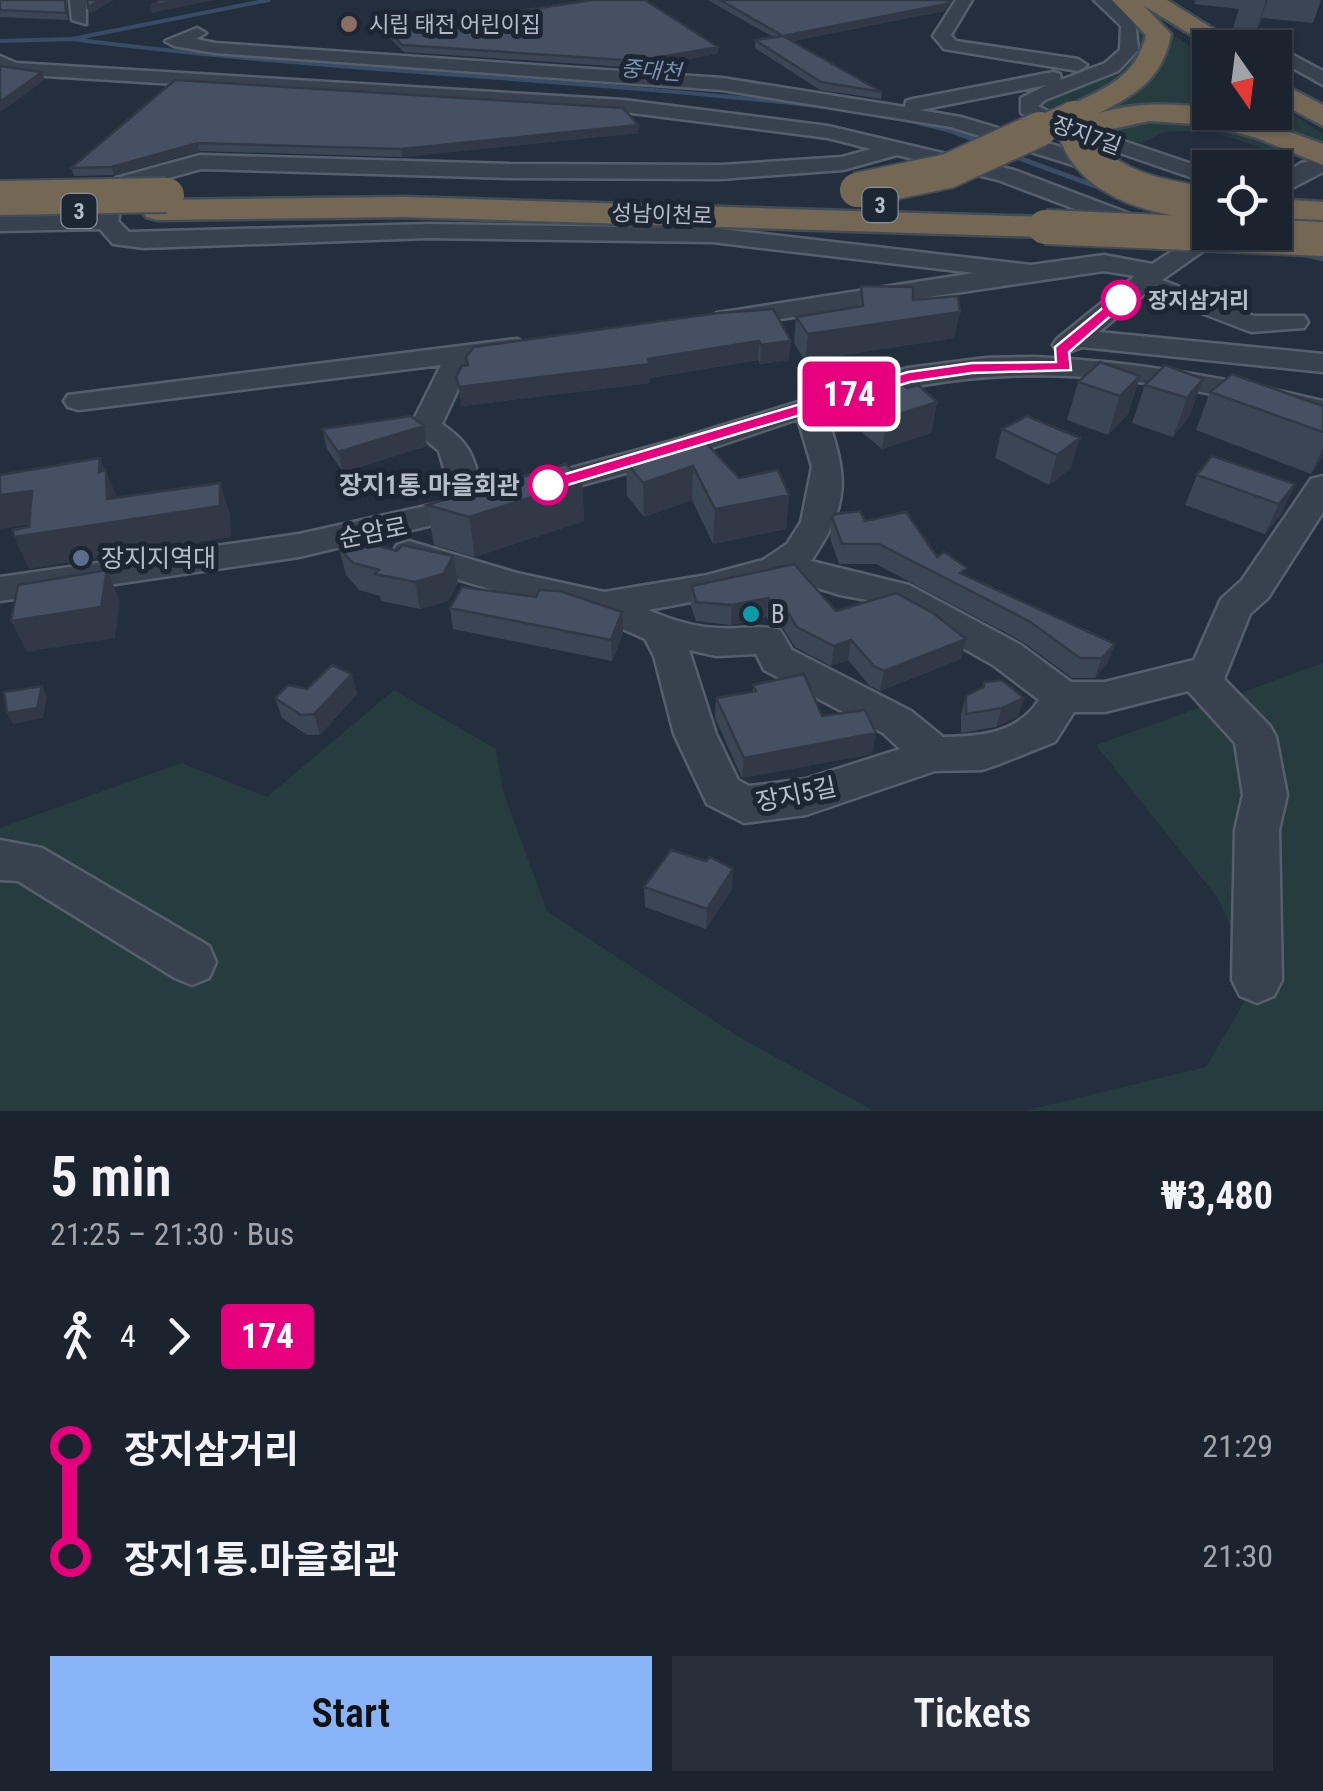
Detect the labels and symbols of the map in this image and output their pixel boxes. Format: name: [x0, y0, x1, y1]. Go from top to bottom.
place label: 시립 태전 어린이집: [369, 12, 541, 37]
marker: 시립 태전 어린이집: [338, 13, 360, 35]
north arrow: [1192, 30, 1292, 130]
water label: 중대천: [620, 56, 685, 85]
street label: 장지7길: [1049, 111, 1125, 159]
road number: 3: [862, 188, 898, 222]
road number: 3: [62, 194, 96, 228]
street label: 성남이천로: [611, 200, 713, 229]
marker: 장지삼거리: [1102, 281, 1140, 319]
place label: 장지삼거리: [1148, 288, 1249, 313]
line badge: 174: [792, 362, 906, 426]
marker: 장지1통.마을회관: [529, 466, 567, 504]
place label: 장지1통.마을회관: [339, 471, 520, 500]
street label: 순암로: [336, 512, 410, 553]
place label: 장지지역대: [101, 544, 216, 573]
marker: 장지지역대: [70, 547, 92, 569]
place label: B: [771, 600, 785, 629]
marker: B: [740, 603, 762, 625]
street label: 장지5길: [753, 772, 839, 817]

